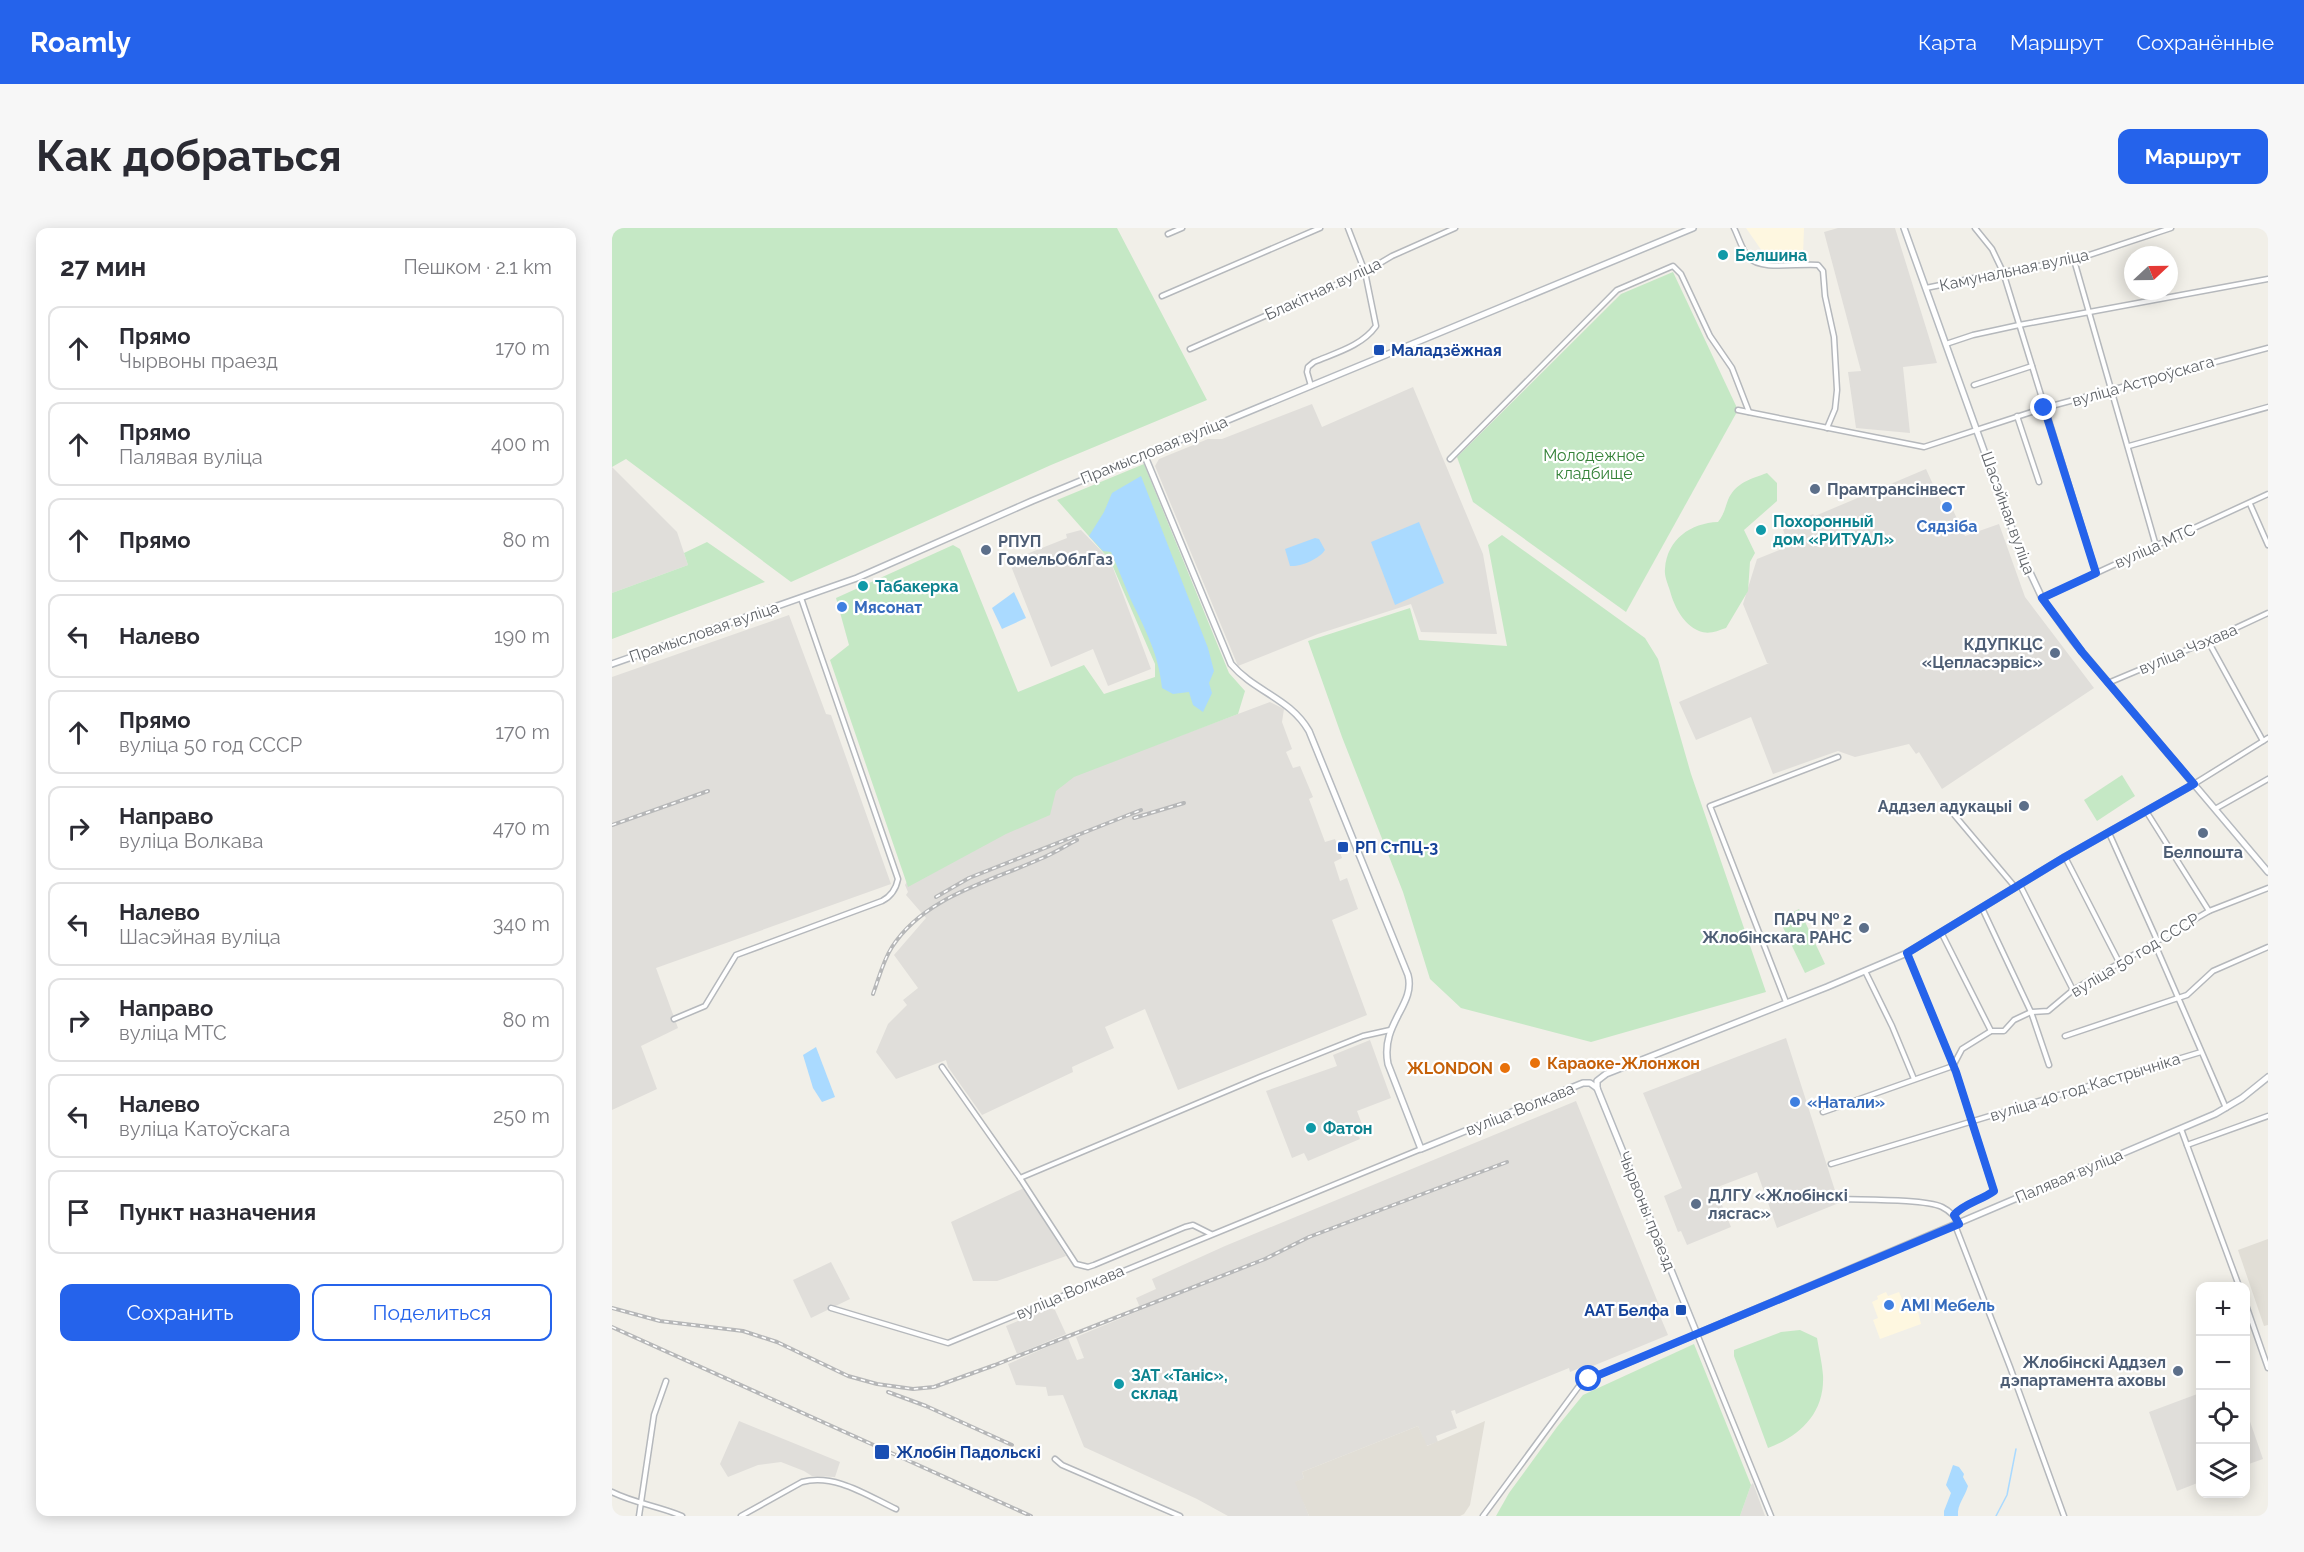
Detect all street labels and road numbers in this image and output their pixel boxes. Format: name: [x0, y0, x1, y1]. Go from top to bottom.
street label: Камунальная вуліца: [1938, 245, 2090, 295]
street label: Блакітная вуліца: [1262, 254, 1384, 324]
street label: вуліца Астроўскага: [2070, 352, 2216, 410]
street label: Прамысловая вуліца: [1078, 412, 1230, 488]
street label: Шасэйная вуліца: [1977, 449, 2039, 577]
street label: вуліца МТС: [2112, 520, 2198, 572]
street label: Прамысловая вуліца: [627, 597, 781, 667]
street label: вуліца Чэхава: [2136, 620, 2240, 678]
street label: вуліца 50 год СССР: [2067, 909, 2203, 1001]
street label: вуліца 40 год Кастрычніка: [1988, 1049, 2182, 1125]
street label: вуліца Волкава: [1463, 1079, 1577, 1139]
street label: Палявая вуліца: [2012, 1145, 2126, 1207]
street label: Чырвоны праезд: [1614, 1149, 1680, 1273]
street label: вуліца Волкава: [1013, 1261, 1127, 1323]

